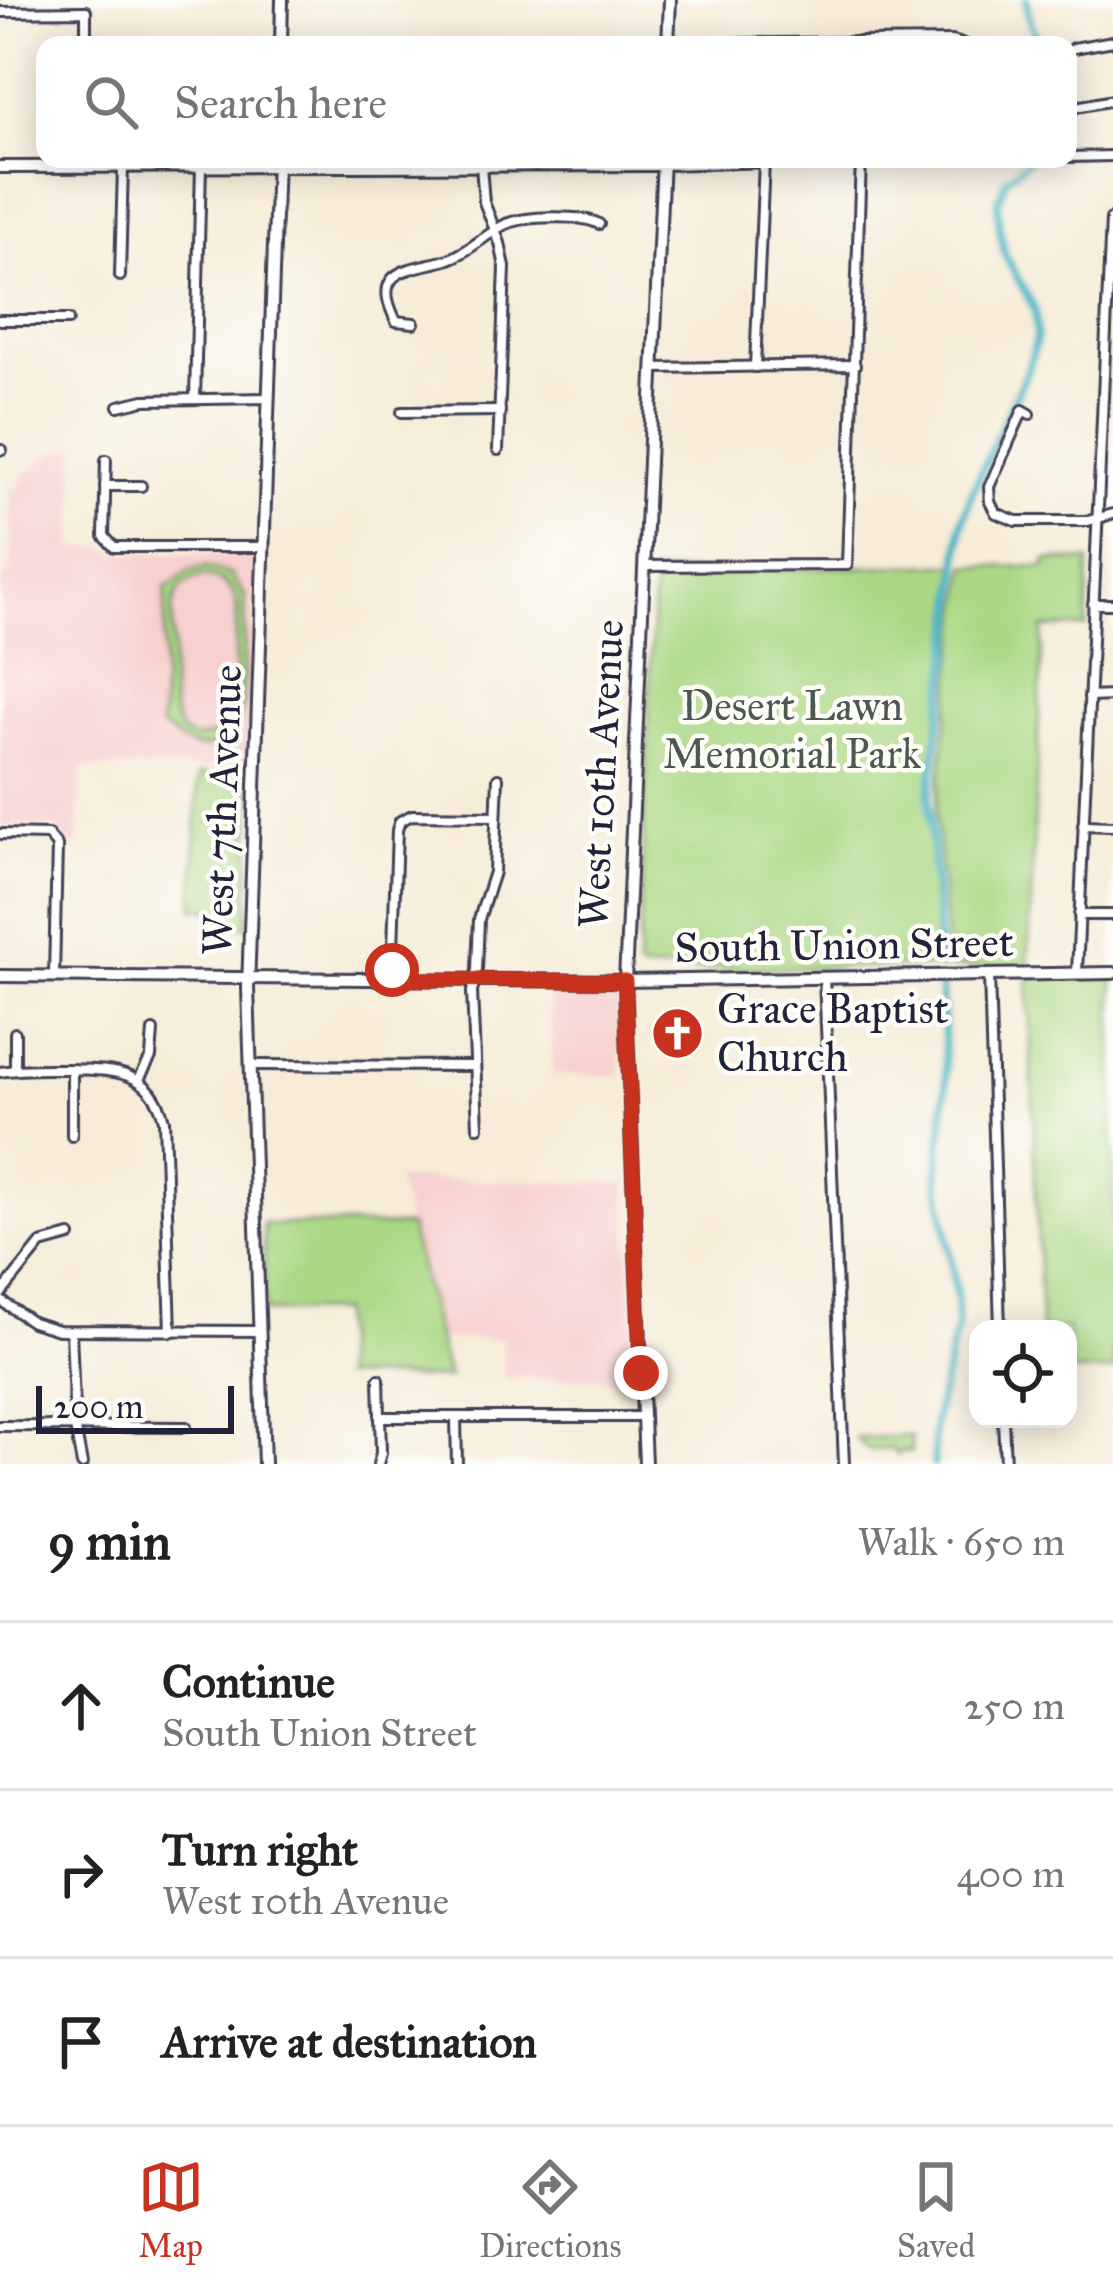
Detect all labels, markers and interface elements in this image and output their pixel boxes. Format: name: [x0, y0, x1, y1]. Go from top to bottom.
search box: [36, 36, 1077, 168]
icon: search: [78, 69, 144, 135]
text: Search here: [174, 75, 387, 130]
street label: West 10th Avenue: [567, 618, 635, 930]
street label: West 7th Avenue: [191, 664, 253, 956]
park label: Desert Lawn Memorial Park: [663, 680, 922, 780]
street label: South Union Street: [674, 916, 1014, 974]
route start: [365, 943, 419, 997]
place label: Grace Baptist Church: [717, 983, 949, 1083]
church icon: Grace Baptist Church: [650, 1005, 706, 1061]
map controls: [969, 1320, 1077, 1428]
button: locate: [969, 1320, 1077, 1428]
route end: [614, 1346, 668, 1400]
scale bar: [36, 1380, 234, 1433]
text: 200 m: [54, 1387, 144, 1427]
text: 9 min: [48, 1511, 171, 1573]
text: Walk · 650 m: [857, 1518, 1065, 1566]
text: Continue: [162, 1654, 335, 1709]
icon: ahead: [48, 1673, 114, 1739]
text: 250 m: [964, 1682, 1065, 1730]
text: South Union Street: [162, 1709, 477, 1757]
text: Turn right: [162, 1822, 358, 1877]
icon: right: [48, 1841, 114, 1907]
text: 400 m: [957, 1850, 1065, 1898]
text: West 10th Avenue: [162, 1877, 449, 1925]
icon: arrive: [48, 2009, 114, 2075]
text: Arrive at destination: [162, 2014, 537, 2069]
tab: Map: [138, 2154, 204, 2266]
tab: Directions: [479, 2154, 621, 2266]
tab: Saved: [897, 2154, 975, 2266]

